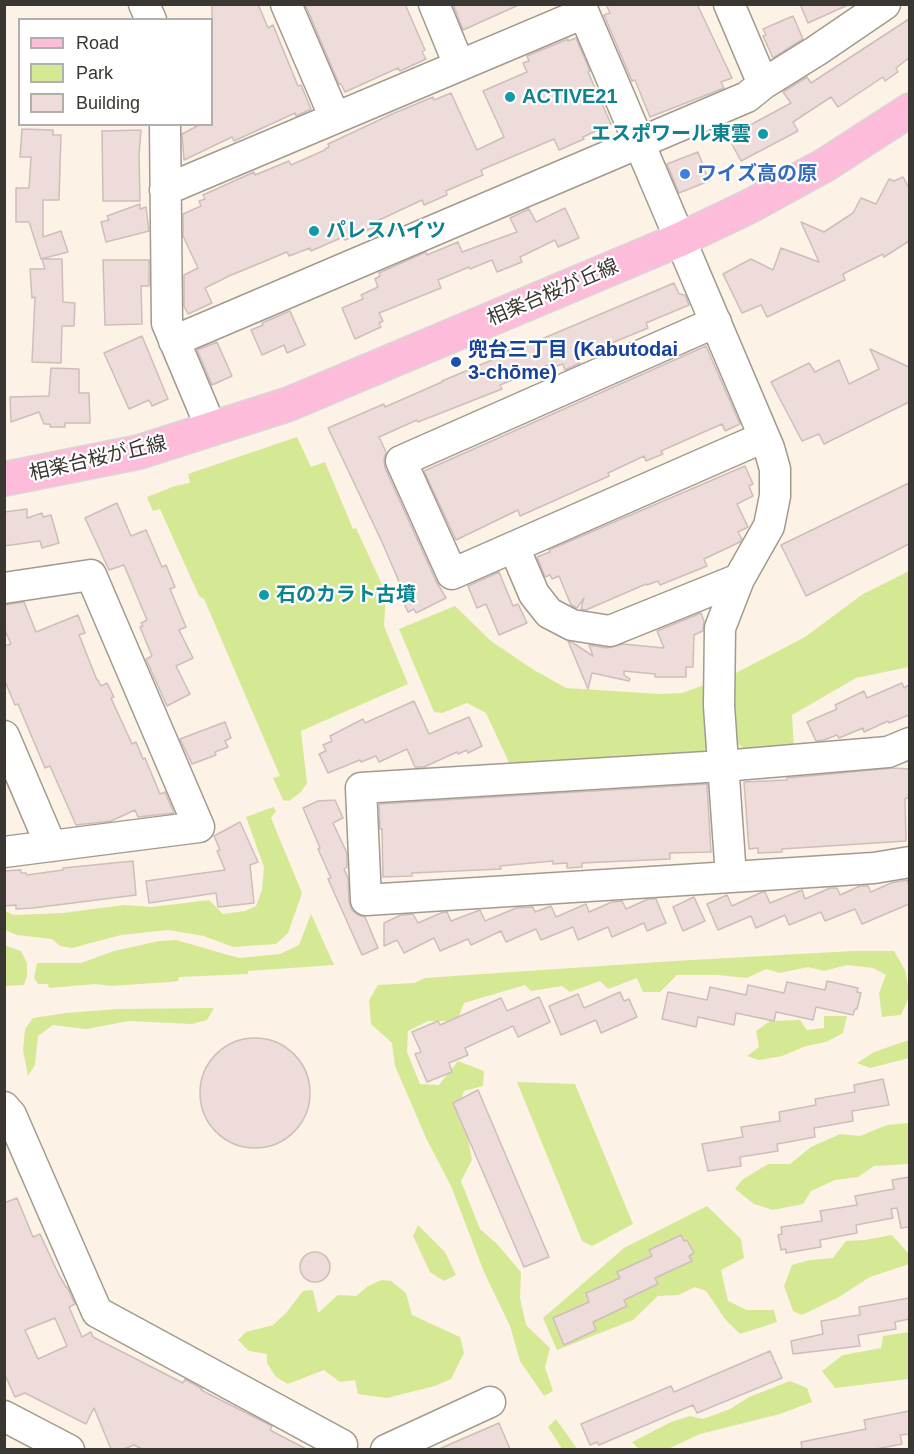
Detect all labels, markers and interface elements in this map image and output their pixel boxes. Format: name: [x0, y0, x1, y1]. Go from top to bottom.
legend: [18, 18, 213, 126]
text: Road: [76, 33, 119, 53]
text: Park: [76, 63, 113, 83]
place label: ACTIVE21: [522, 85, 618, 109]
marker: ACTIVE21: [503, 90, 517, 104]
text: Building: [76, 93, 140, 113]
place label: エスポワール東雲: [591, 122, 751, 146]
marker: エスポワール東雲: [756, 127, 770, 141]
place label: ワイズ高の原: [697, 162, 817, 186]
marker: ワイズ高の原: [678, 167, 692, 181]
place label: パレスハイツ: [326, 219, 446, 243]
marker: パレスハイツ: [307, 224, 321, 238]
street label: 相楽台桜が丘線: [484, 255, 622, 331]
place label: 兜台三丁目 (Kabutodai 3-chōme): [468, 338, 678, 385]
marker: 兜台三丁目 (Kabutodai 3-chōme): [449, 355, 463, 369]
street label: 相楽台桜が丘線: [27, 432, 169, 486]
place label: 石のカラト古墳: [276, 583, 416, 607]
marker: 石のカラト古墳: [257, 588, 271, 602]

